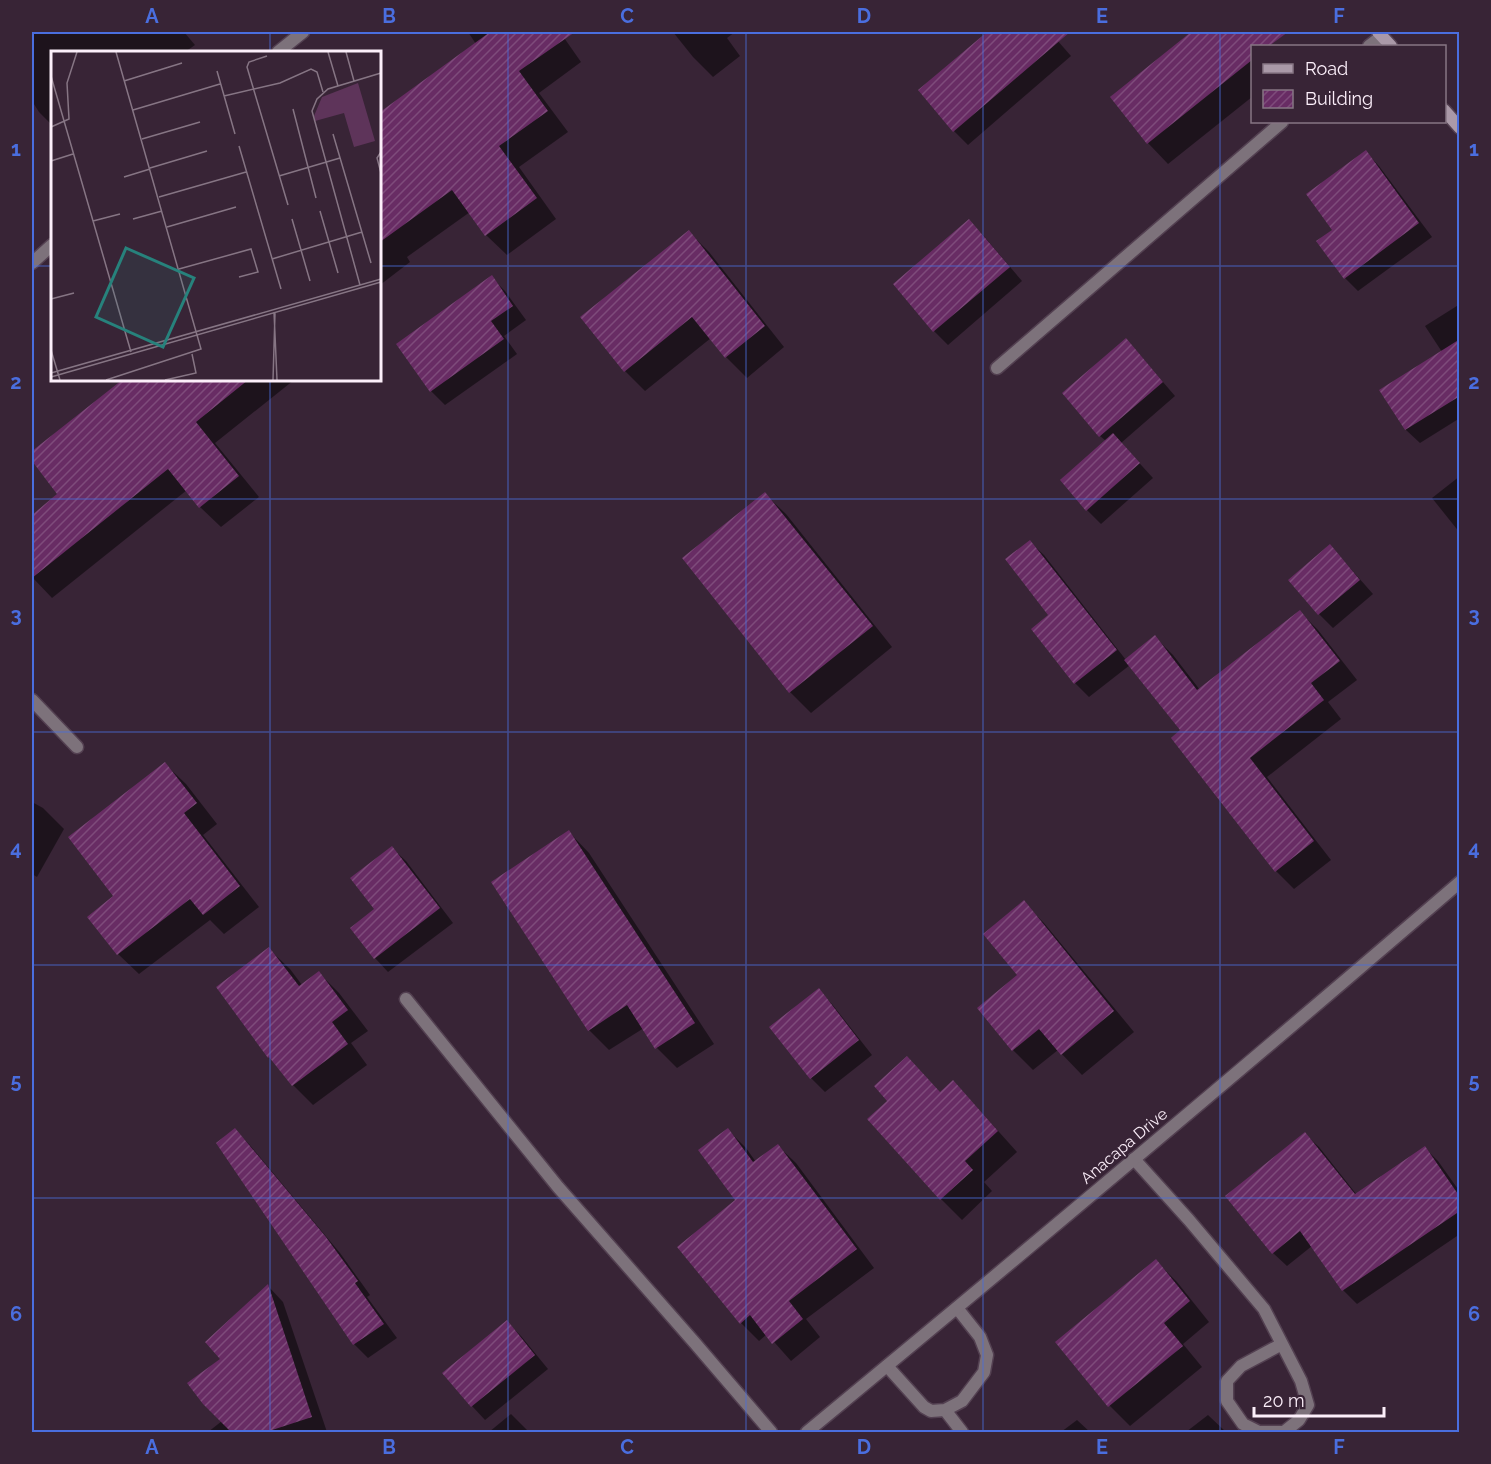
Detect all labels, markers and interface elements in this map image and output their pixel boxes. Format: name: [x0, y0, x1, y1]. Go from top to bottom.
text: A: [145, 4, 159, 28]
text: B: [382, 4, 396, 28]
text: C: [620, 4, 634, 28]
text: D: [857, 4, 871, 28]
text: E: [1096, 4, 1108, 28]
text: F: [1333, 4, 1345, 28]
legend: [1251, 45, 1446, 123]
inset map: [51, 51, 381, 381]
text: Road: [1305, 58, 1348, 79]
text: Building: [1305, 88, 1373, 109]
text: 1: [11, 137, 21, 161]
text: 1: [1469, 137, 1479, 161]
text: 2: [10, 370, 22, 394]
text: 2: [1468, 370, 1480, 394]
text: 3: [10, 603, 22, 627]
text: 3: [1468, 603, 1480, 627]
text: 4: [10, 836, 22, 860]
text: 4: [1468, 836, 1480, 860]
text: 5: [10, 1069, 22, 1093]
text: 5: [1468, 1069, 1480, 1093]
street label: Anacapa Drive: [1077, 1104, 1171, 1188]
text: 6: [10, 1302, 22, 1326]
text: 6: [1468, 1302, 1480, 1326]
scale bar: [1254, 1380, 1384, 1418]
text: 20 m: [1263, 1390, 1305, 1411]
text: A: [145, 1435, 159, 1459]
text: B: [382, 1435, 396, 1459]
text: C: [620, 1435, 634, 1459]
text: D: [857, 1435, 871, 1459]
text: E: [1096, 1435, 1108, 1459]
text: F: [1333, 1435, 1345, 1459]

